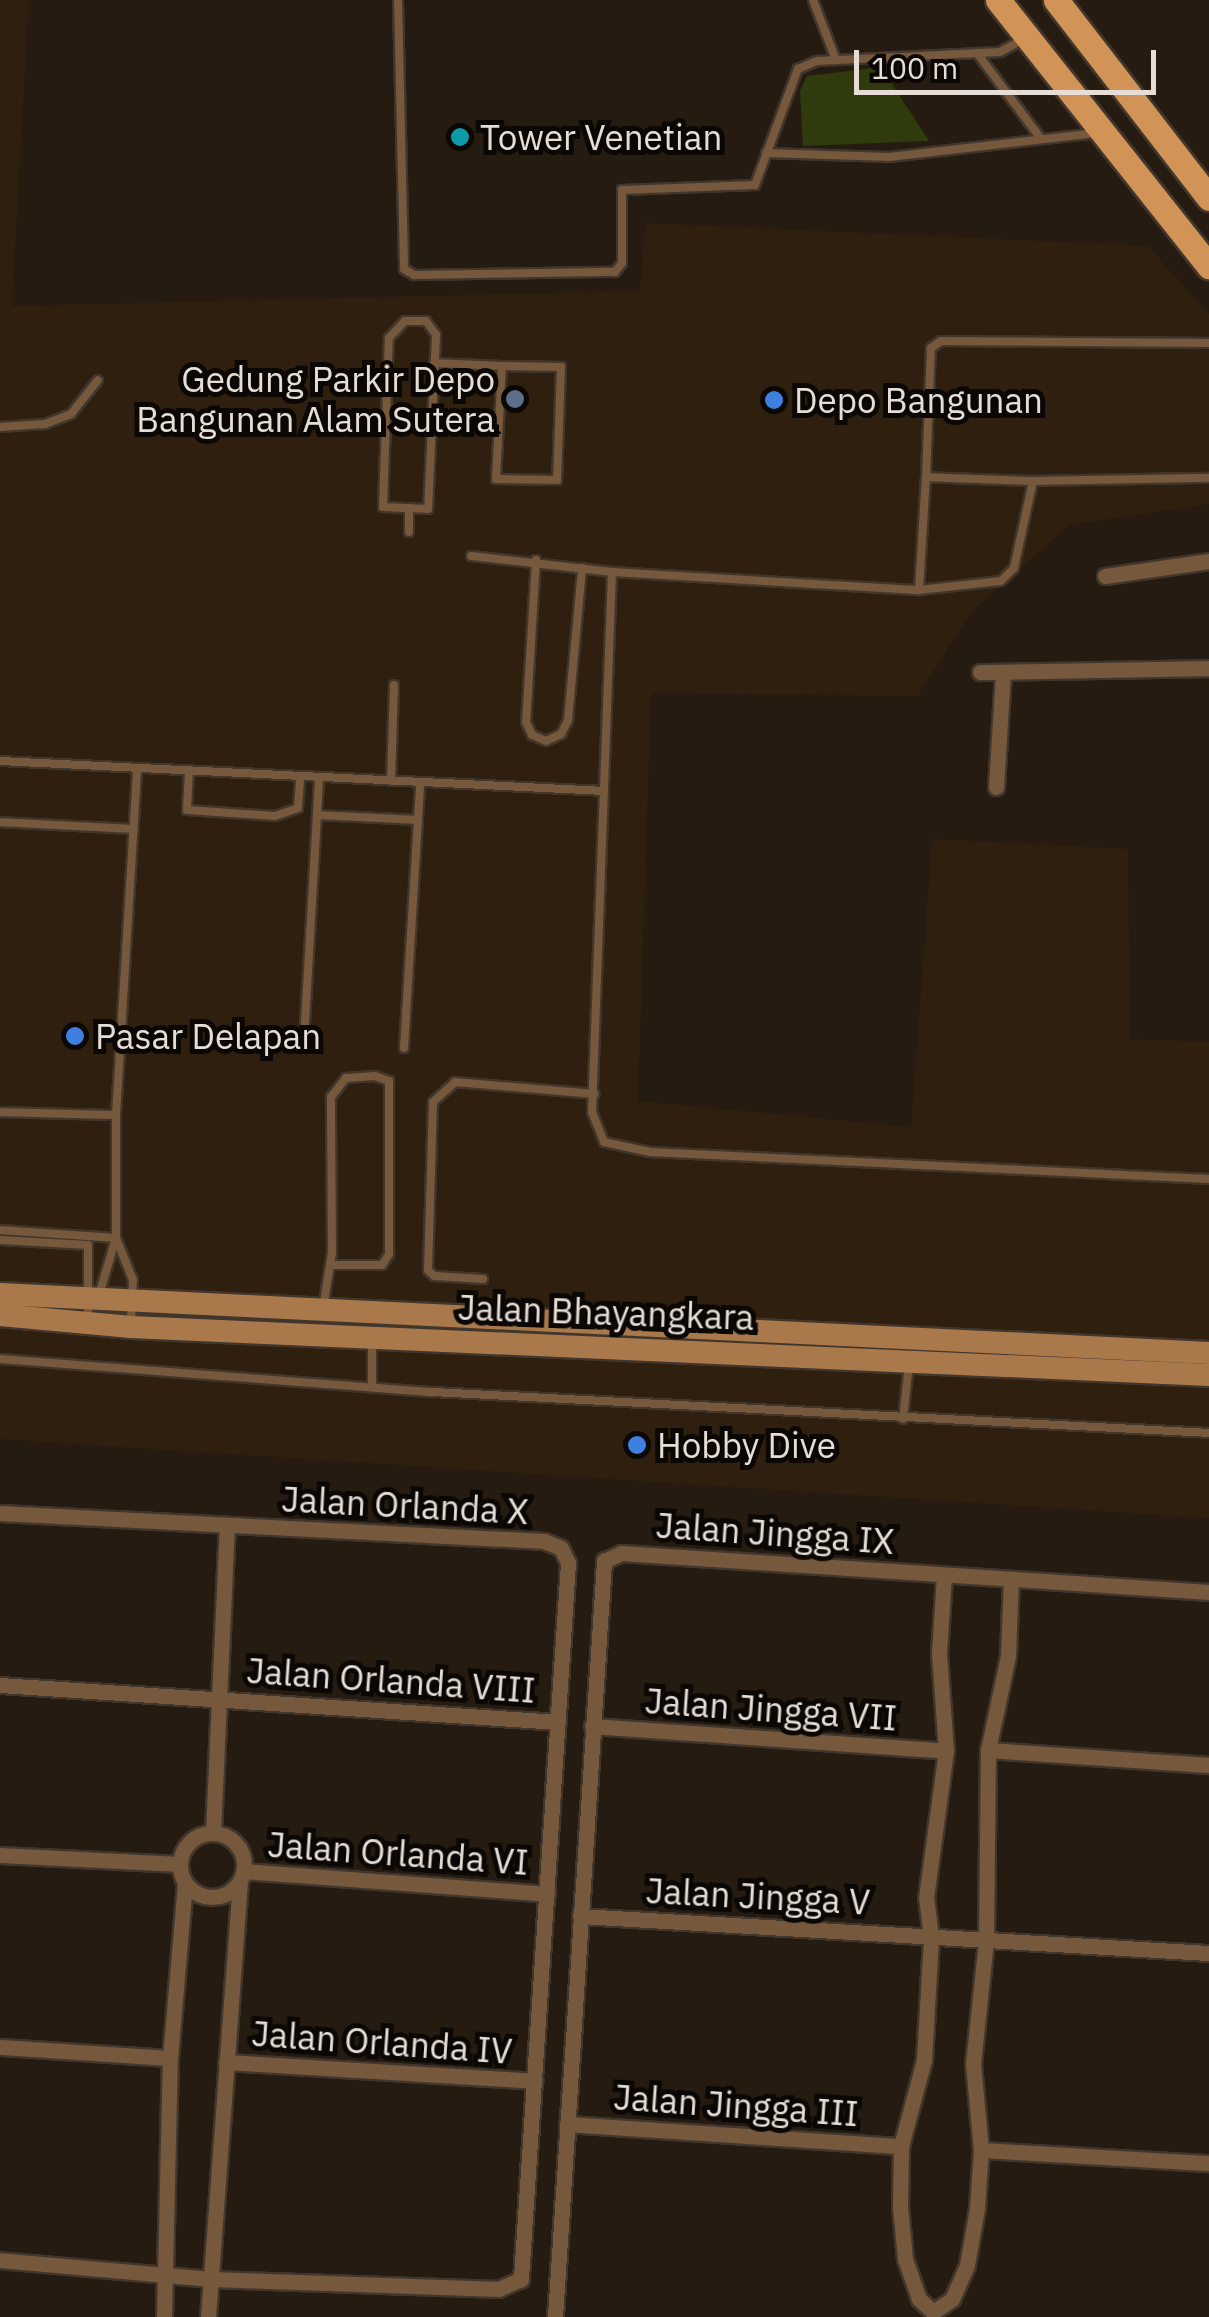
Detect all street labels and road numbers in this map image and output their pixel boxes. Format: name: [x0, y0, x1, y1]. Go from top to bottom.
street label: Jalan Bhayangkara: [457, 1286, 755, 1338]
street label: Jalan Orlanda X: [280, 1478, 530, 1532]
street label: Jalan Jingga IX: [654, 1504, 896, 1562]
street label: Jalan Orlanda VIII: [245, 1649, 537, 1711]
street label: Jalan Jingga VII: [644, 1679, 898, 1739]
street label: Jalan Orlanda VI: [266, 1823, 530, 1883]
street label: Jalan Jingga V: [645, 1869, 871, 1923]
street label: Jalan Orlanda IV: [250, 2012, 514, 2072]
street label: Jalan Jingga III: [612, 2075, 860, 2135]

